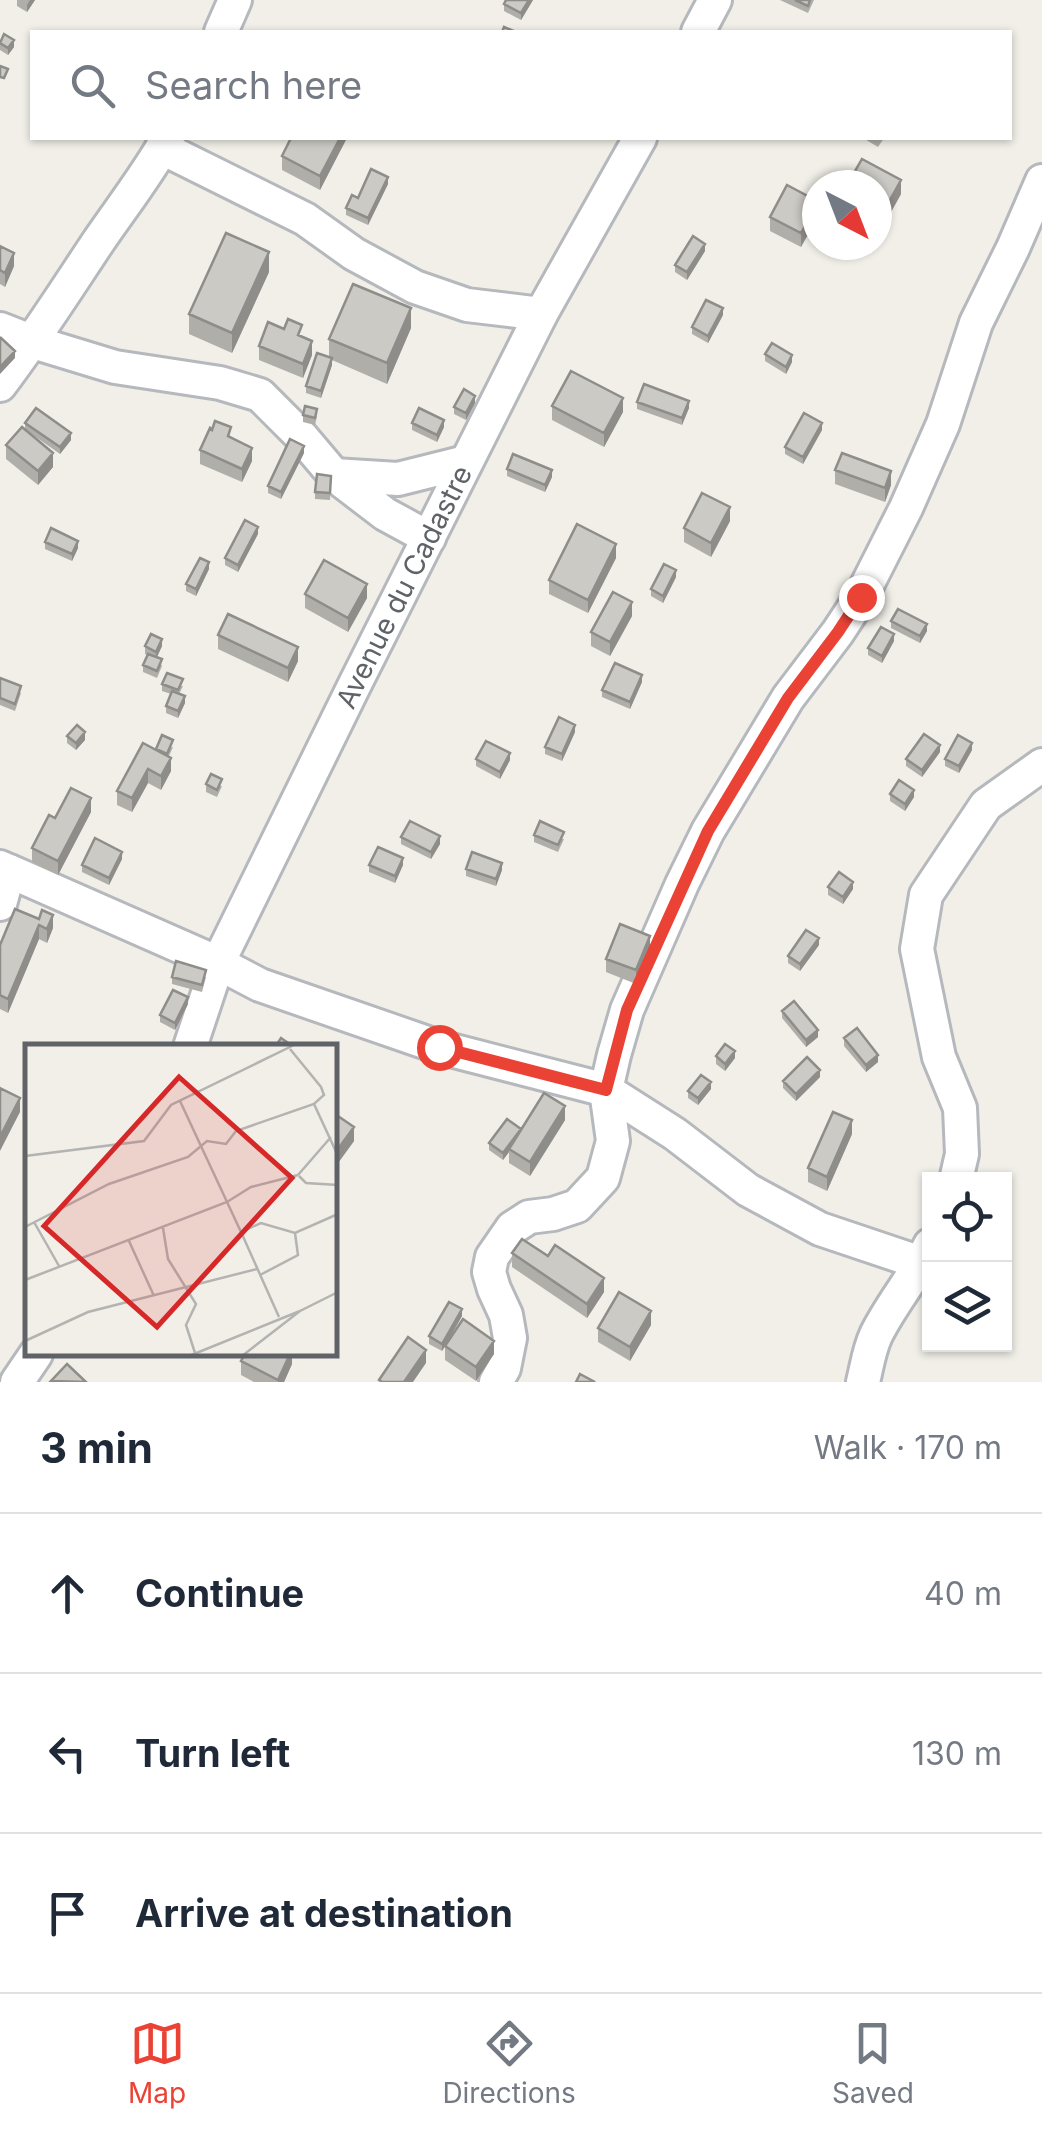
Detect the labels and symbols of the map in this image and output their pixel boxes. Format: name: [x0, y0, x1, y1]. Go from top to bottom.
north arrow: [802, 170, 892, 260]
street label: Avenue du Cadastre: [329, 460, 479, 714]
route end: [839, 575, 885, 621]
route start: [417, 1025, 463, 1071]
inset map: [25, 1044, 338, 1357]

